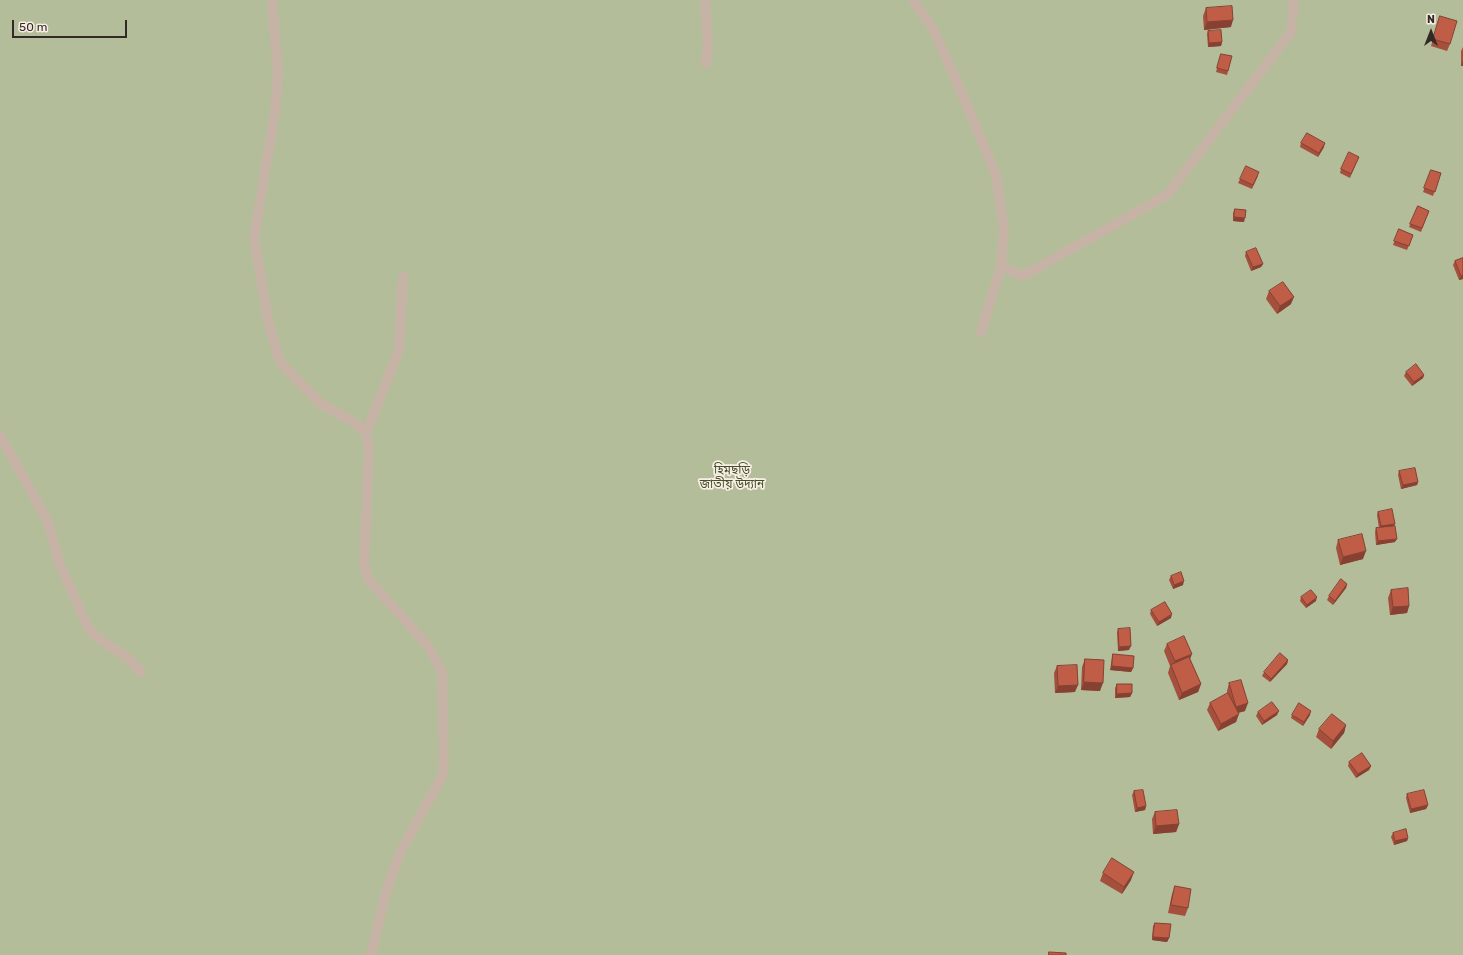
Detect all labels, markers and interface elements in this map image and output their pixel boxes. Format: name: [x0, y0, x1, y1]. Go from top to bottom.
scale bar: [14, 12, 129, 38]
north arrow: [1411, 12, 1451, 52]
text: N: [1427, 13, 1435, 26]
text: 50 m: [19, 20, 47, 34]
park label: হিমছড়ি জাতীয় উদ্যান: [700, 464, 764, 492]

